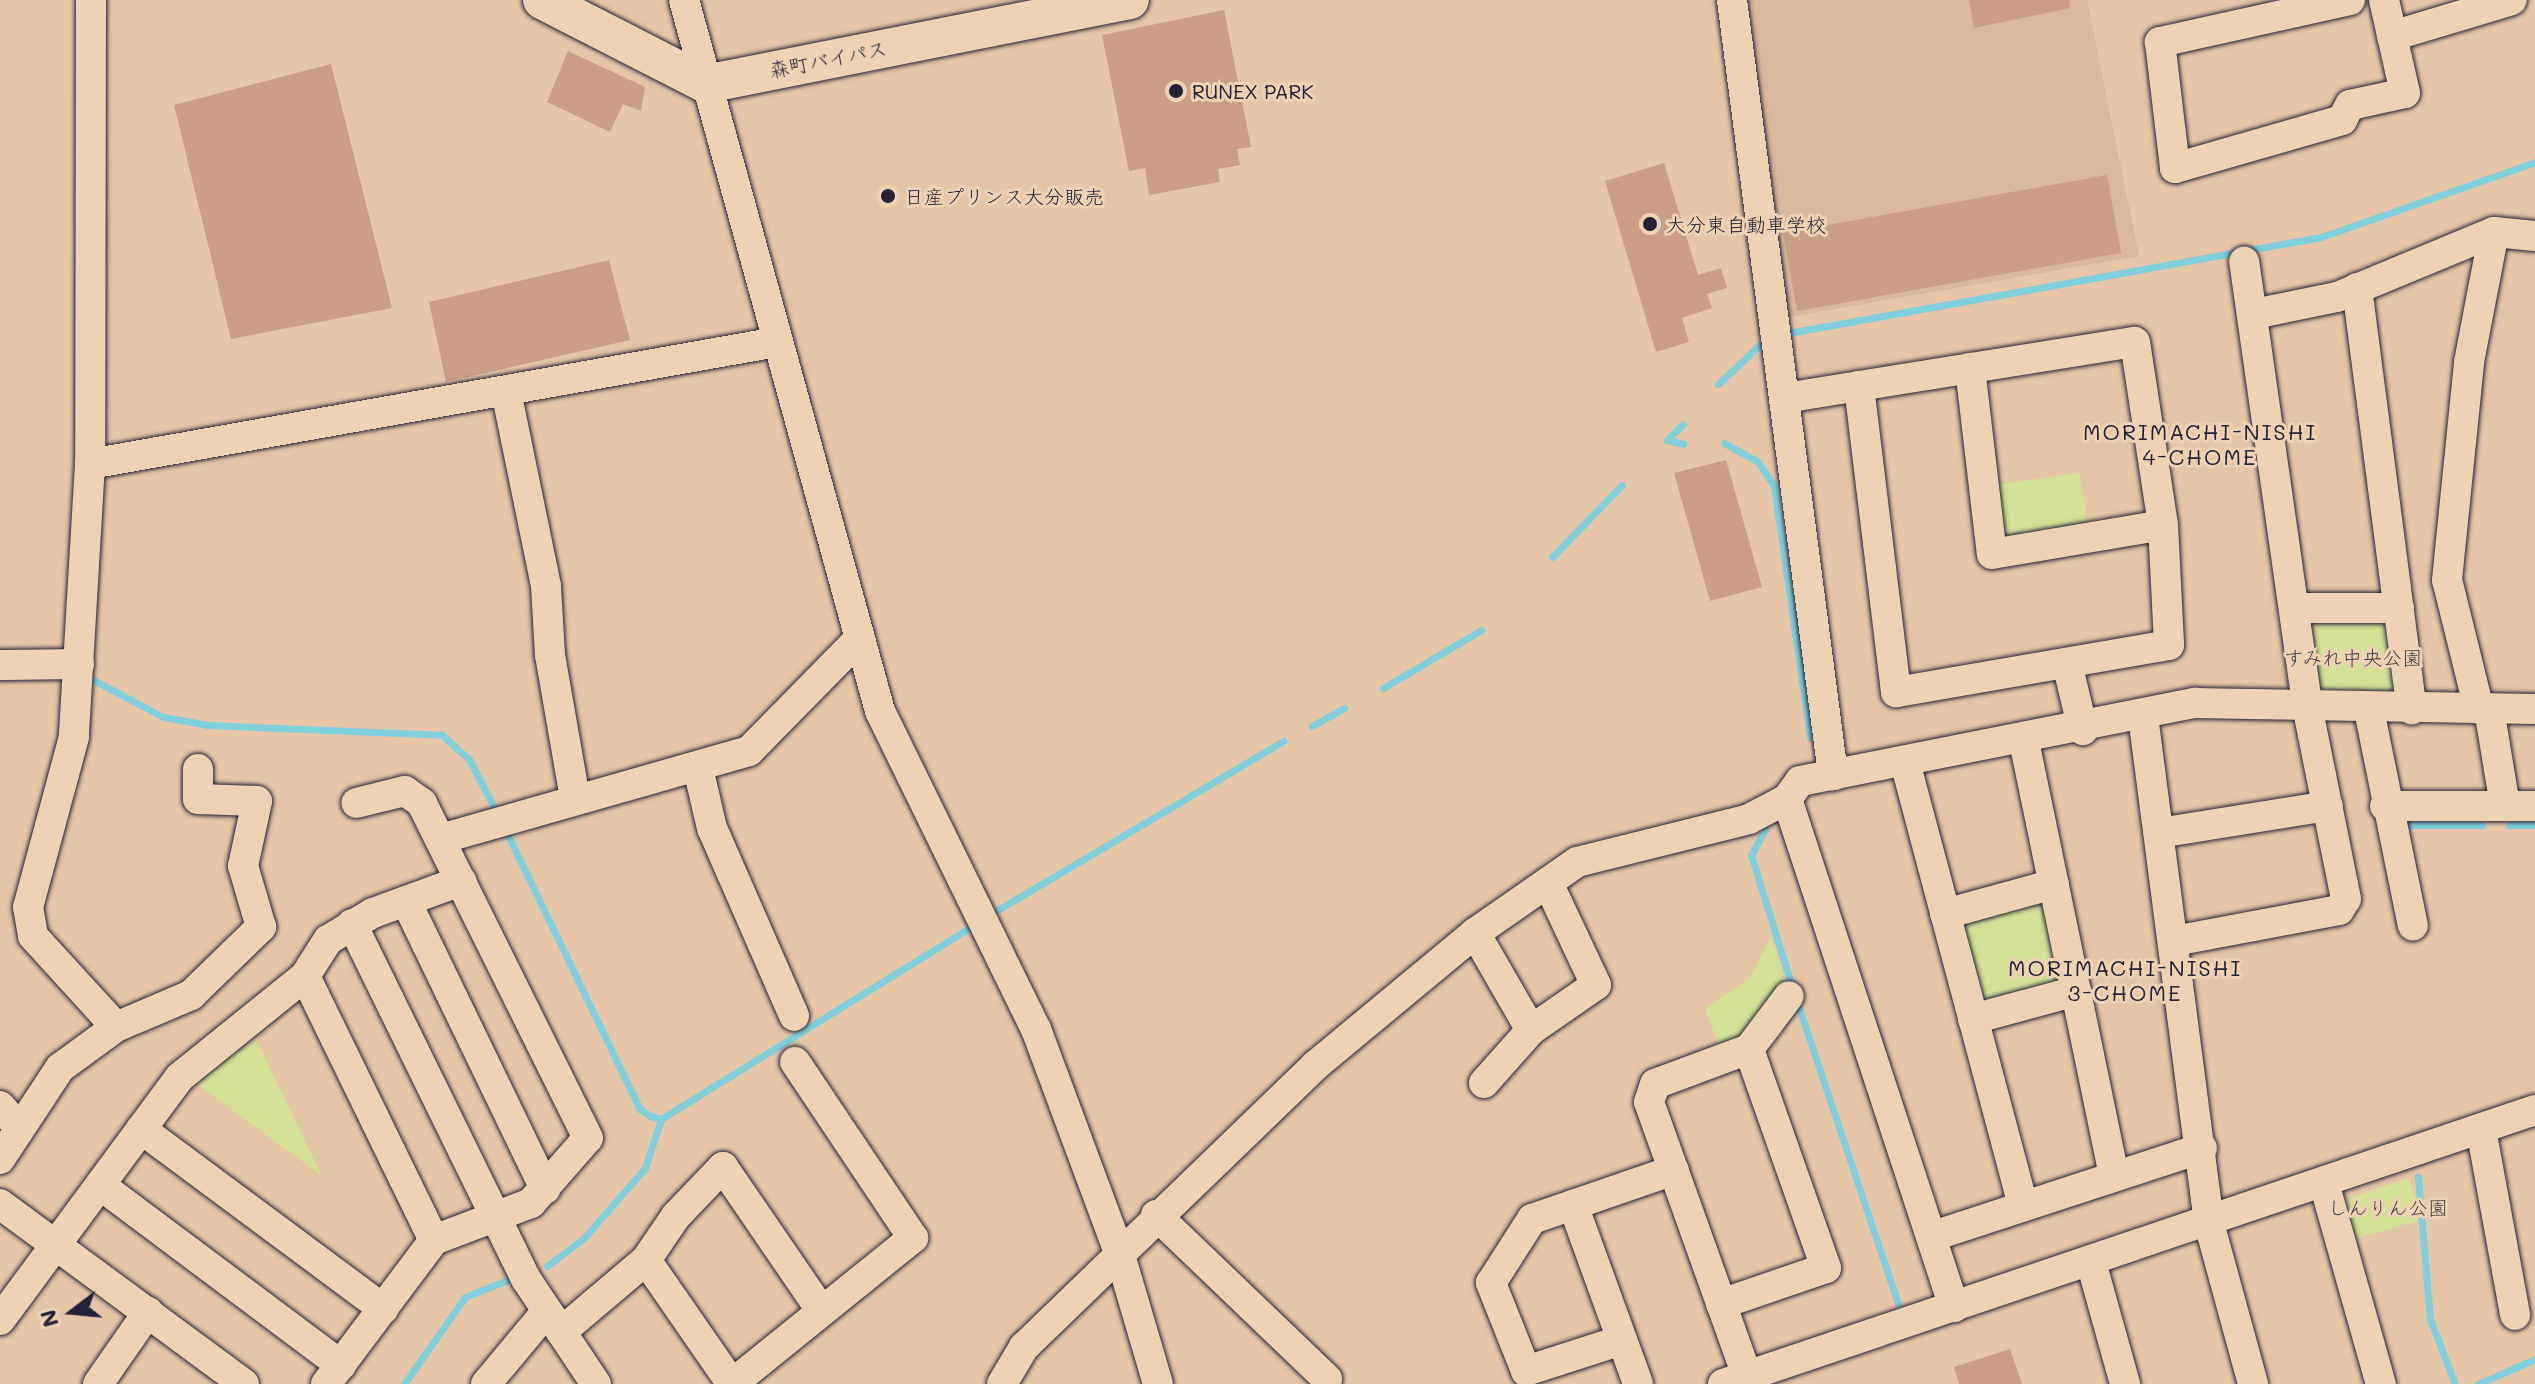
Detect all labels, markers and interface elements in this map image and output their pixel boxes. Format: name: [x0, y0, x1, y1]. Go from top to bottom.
street label: 森町バイパス: [767, 36, 889, 82]
place label: RUNEX PARK: [1192, 79, 1313, 103]
marker: RUNEX PARK: [1167, 82, 1185, 100]
place label: 日産プリンス大分販売: [904, 184, 1104, 208]
marker: 日産プリンス大分販売: [879, 187, 897, 205]
place label: 大分東自動車学校: [1666, 212, 1826, 236]
marker: 大分東自動車学校: [1641, 215, 1659, 233]
district label: MORIMACHI-NISHI 4-CHOME: [2083, 418, 2317, 470]
park label: すみれ中央公園: [2283, 645, 2423, 669]
district label: MORIMACHI-NISHI 3-CHOME: [2008, 954, 2242, 1006]
park label: しんりん公園: [2328, 1195, 2448, 1219]
north arrow: [32, 1272, 112, 1352]
text: N: [32, 1307, 65, 1331]

